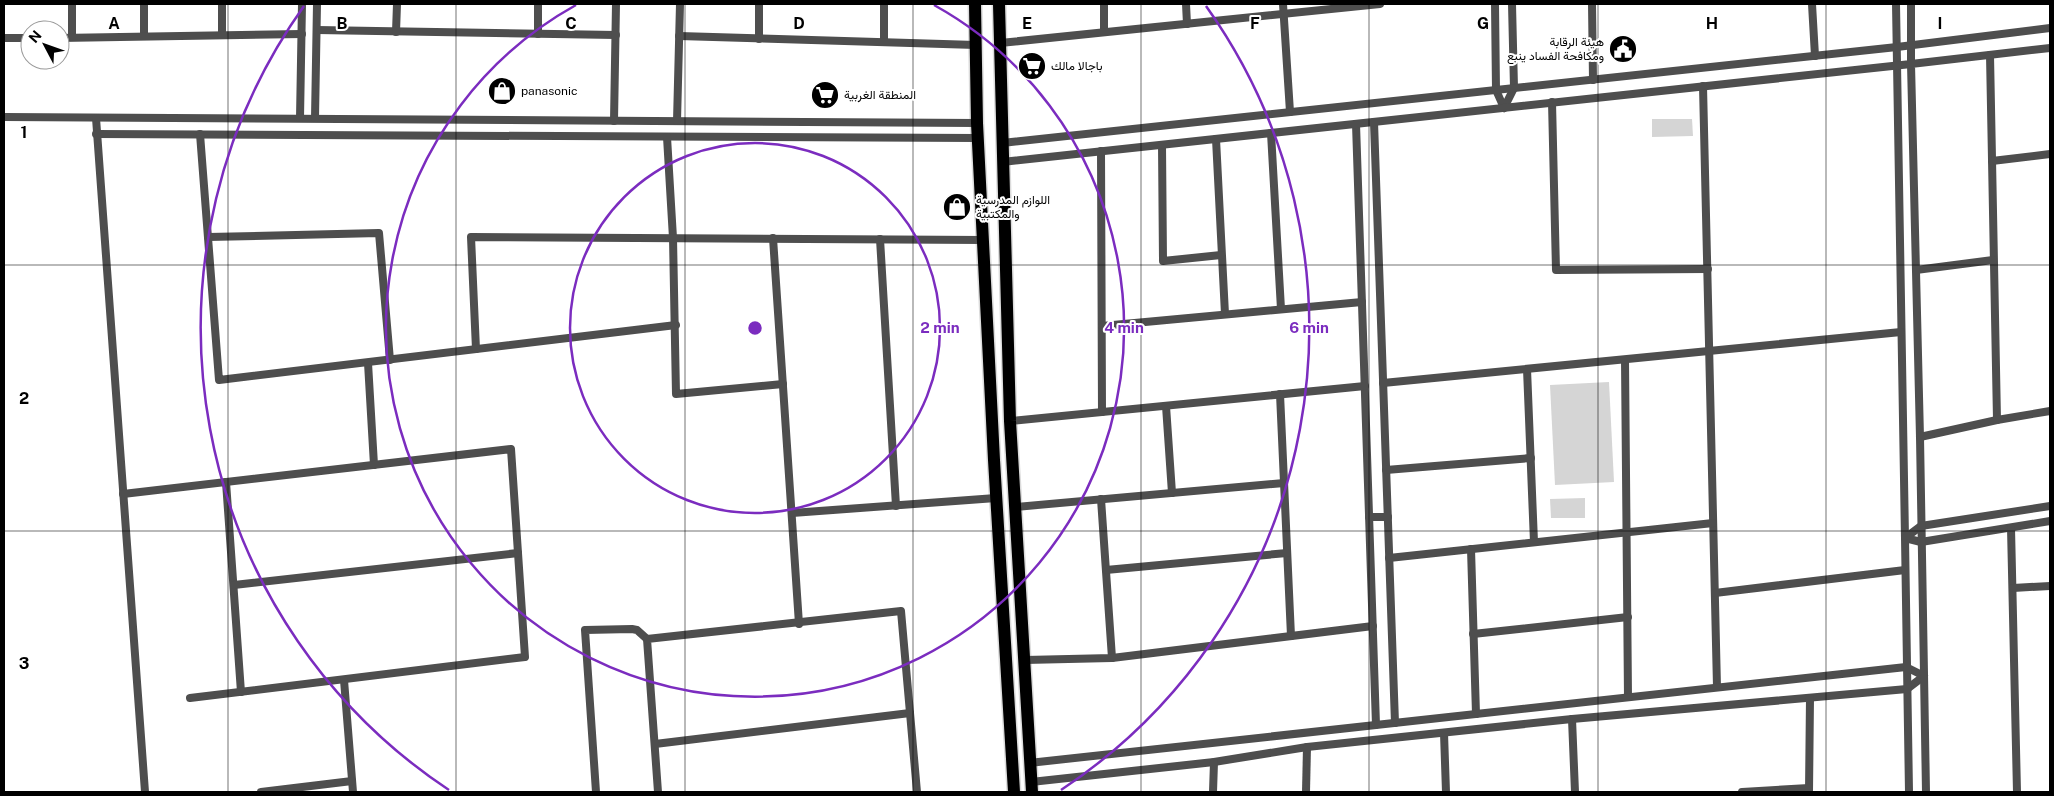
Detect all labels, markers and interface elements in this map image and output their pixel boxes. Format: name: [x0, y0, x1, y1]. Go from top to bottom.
text: A: [108, 14, 120, 33]
text: B: [337, 14, 348, 33]
text: C: [565, 14, 577, 33]
text: D: [793, 14, 805, 33]
text: E: [1022, 14, 1032, 33]
text: F: [1250, 14, 1260, 33]
text: G: [1477, 14, 1489, 33]
text: H: [1706, 14, 1718, 33]
text: I: [1938, 14, 1942, 33]
north arrow: [20, 20, 70, 70]
text: N: [26, 27, 45, 46]
public building icon: هيئة الرقابة ومكافحة الفساد ينبع: [1608, 34, 1638, 64]
place label: هيئة الرقابة ومكافحة الفساد ينبع: [1507, 35, 1604, 65]
supermarket icon: باجالا مالك: [1017, 51, 1047, 81]
place label: باجالا مالك: [1051, 59, 1103, 73]
shop icon: panasonic: [487, 76, 517, 106]
supermarket icon: المنطقة الغربية: [810, 80, 840, 110]
place label: panasonic: [521, 84, 577, 98]
place label: المنطقة الغربية: [844, 88, 916, 103]
text: 1: [21, 123, 27, 142]
shop icon: اللوازم المدرسية والمكتبية: [942, 192, 972, 222]
place label: اللوازم المدرسية والمكتبية: [976, 193, 1050, 222]
centre of rings: [746, 319, 764, 337]
text: 2 min: [920, 319, 960, 336]
text: 4 min: [1104, 319, 1144, 336]
text: 6 min: [1289, 319, 1329, 336]
text: 2: [19, 389, 29, 408]
text: 3: [19, 654, 29, 673]

